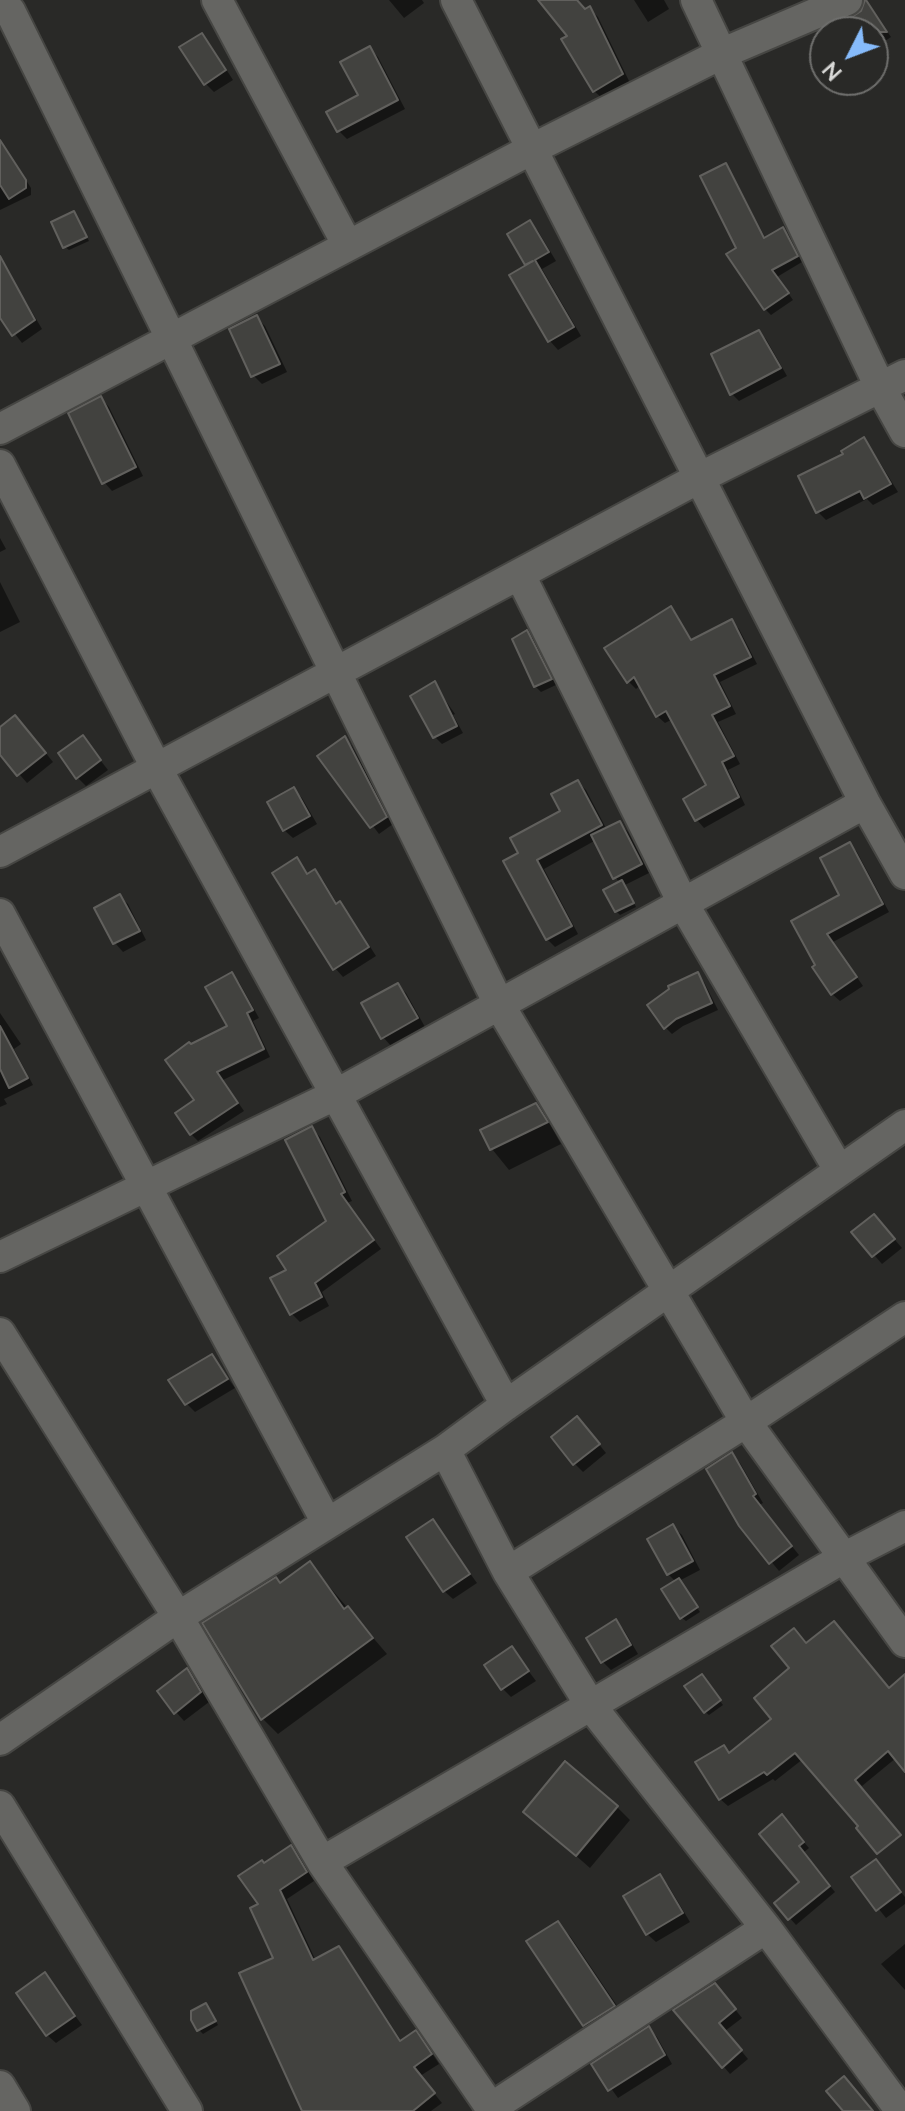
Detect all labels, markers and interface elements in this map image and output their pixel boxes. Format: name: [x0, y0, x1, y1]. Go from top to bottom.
north arrow: [809, 16, 889, 96]
text: N: [816, 55, 849, 87]

